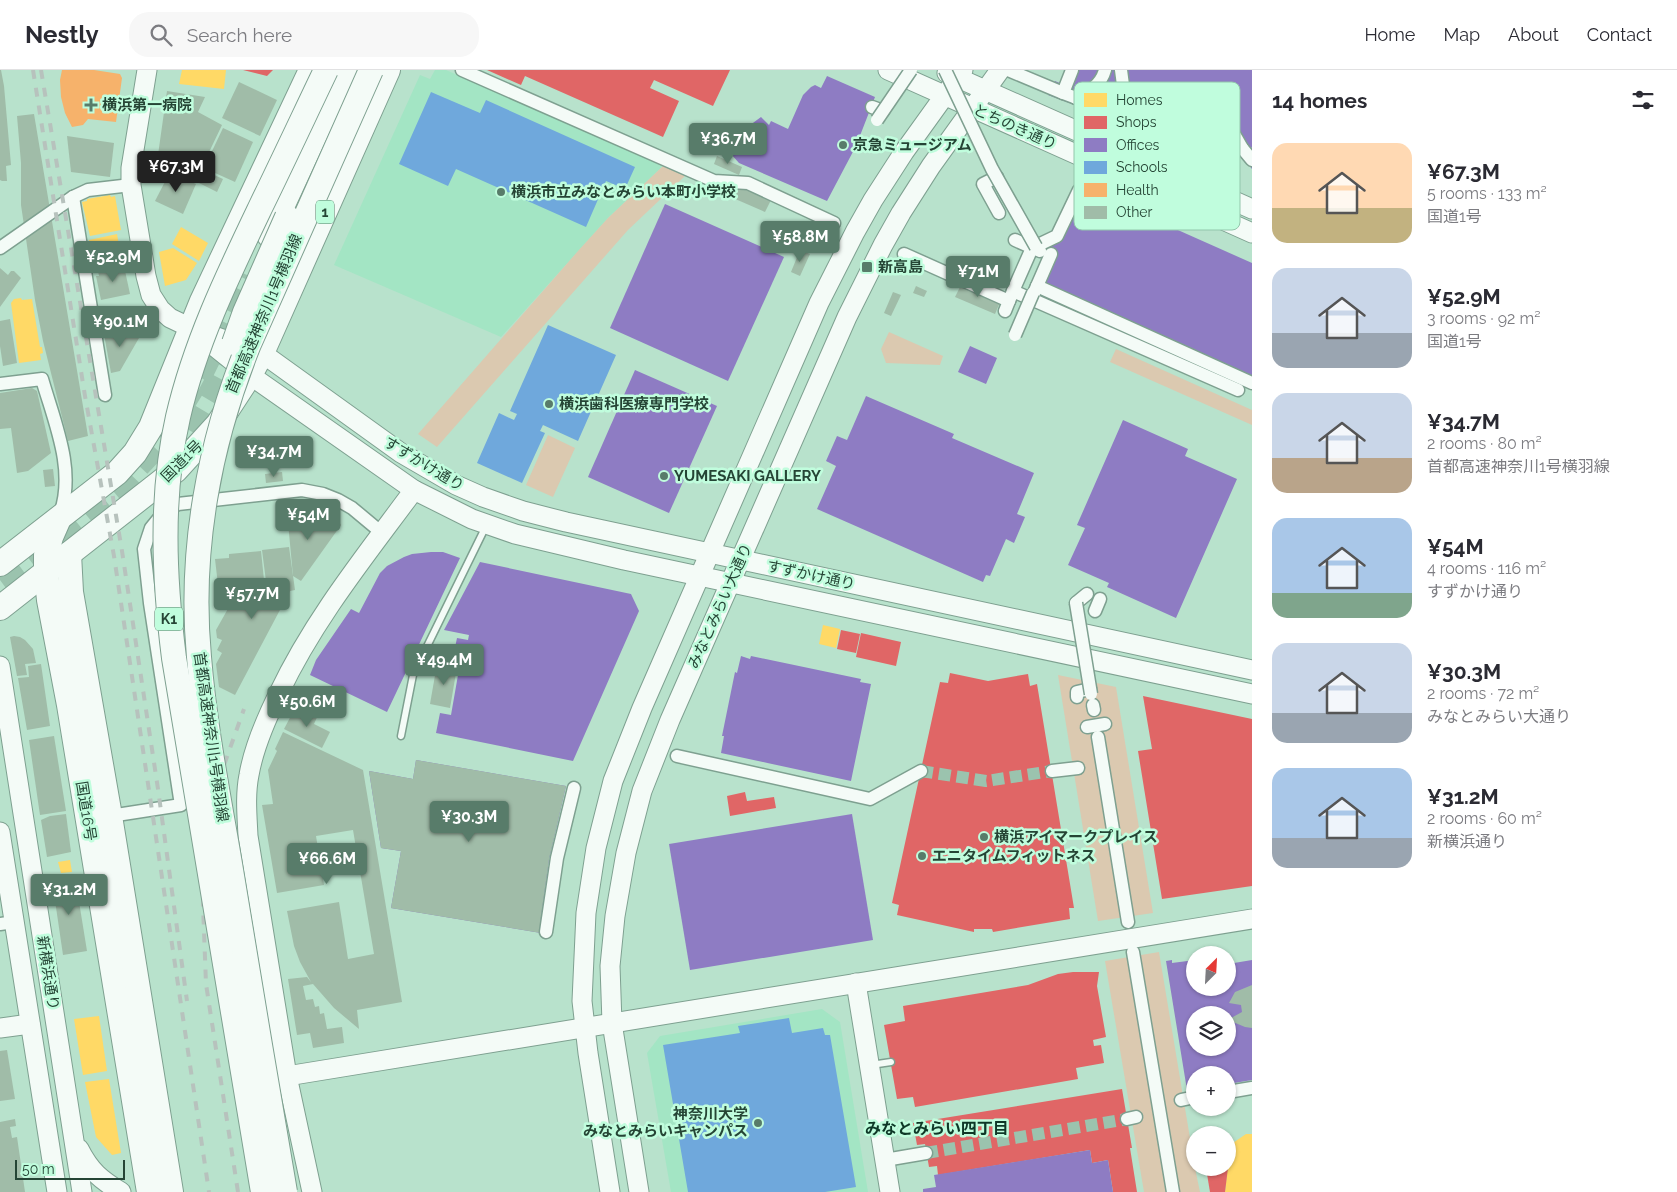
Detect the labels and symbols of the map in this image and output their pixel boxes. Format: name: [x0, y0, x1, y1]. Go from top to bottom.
legend: [1074, 82, 1240, 230]
text: Homes: [1116, 92, 1163, 108]
place label: 横浜第一病院: [102, 96, 192, 114]
marker: 横浜第一病院: [84, 98, 98, 112]
street label: とちのき通り: [970, 101, 1060, 153]
text: Shops: [1116, 114, 1157, 130]
pin: ¥36.7M: [687, 122, 769, 165]
place label: 京急ミュージアム: [853, 136, 972, 154]
text: Offices: [1116, 137, 1160, 153]
marker: 京急ミュージアム: [837, 139, 849, 151]
pin: ¥67.3M: [135, 150, 217, 193]
text: Schools: [1116, 159, 1168, 175]
text: Health: [1116, 182, 1159, 198]
place label: 横浜市立みなとみらい本町小学校: [511, 183, 736, 201]
marker: 横浜市立みなとみらい本町小学校: [495, 186, 507, 198]
road number: 1: [316, 200, 334, 224]
text: Other: [1116, 204, 1153, 220]
pin: ¥58.8M: [759, 220, 841, 263]
street label: 首都高速神奈川1号横羽線: [222, 232, 306, 396]
pin: ¥52.9M: [72, 240, 154, 283]
pin: ¥71M: [948, 256, 1008, 298]
place label: 新高島: [878, 258, 923, 276]
marker: 新高島: [860, 260, 874, 274]
pin: ¥90.1M: [79, 306, 161, 348]
place label: 横浜歯科医療専門学校: [559, 395, 709, 413]
marker: 横浜歯科医療専門学校: [543, 398, 555, 410]
street label: すずかけ通り: [381, 433, 467, 495]
street label: 国道1号: [157, 436, 207, 486]
pin: ¥34.7M: [233, 436, 315, 478]
place label: YUMESAKI GALLERY: [674, 467, 821, 485]
marker: YUMESAKI GALLERY: [658, 470, 670, 482]
pin: ¥54M: [278, 498, 338, 541]
street label: みなとみらい大通り: [684, 541, 756, 671]
street label: すずかけ通り: [765, 557, 857, 593]
pin: ¥57.7M: [211, 578, 293, 620]
road number: K1: [155, 608, 183, 630]
pin: ¥49.4M: [403, 644, 485, 686]
street label: 首都高速神奈川1号横羽線: [190, 651, 232, 823]
pin: ¥50.6M: [266, 686, 348, 728]
street label: 国道16号: [72, 780, 100, 842]
pin: ¥30.3M: [428, 800, 510, 843]
place label: 横浜アイマークプレイス: [994, 828, 1158, 846]
marker: 横浜アイマークプレイス: [978, 831, 990, 843]
pin: ¥66.6M: [286, 842, 368, 885]
place label: エニタイムフィットネス: [932, 847, 1096, 865]
marker: エニタイムフィットネス: [916, 850, 928, 862]
pin: ¥31.2M: [28, 874, 110, 916]
street label: 新横浜通り: [33, 935, 63, 1011]
north arrow: [1186, 946, 1236, 996]
place label: 神奈川大学 みなとみらいキャンパス: [583, 1105, 748, 1140]
marker: 神奈川大学 みなとみらいキャンパス: [752, 1117, 764, 1129]
district label: みなとみらい四丁目: [865, 1119, 1009, 1138]
scale bar: [15, 1157, 125, 1180]

